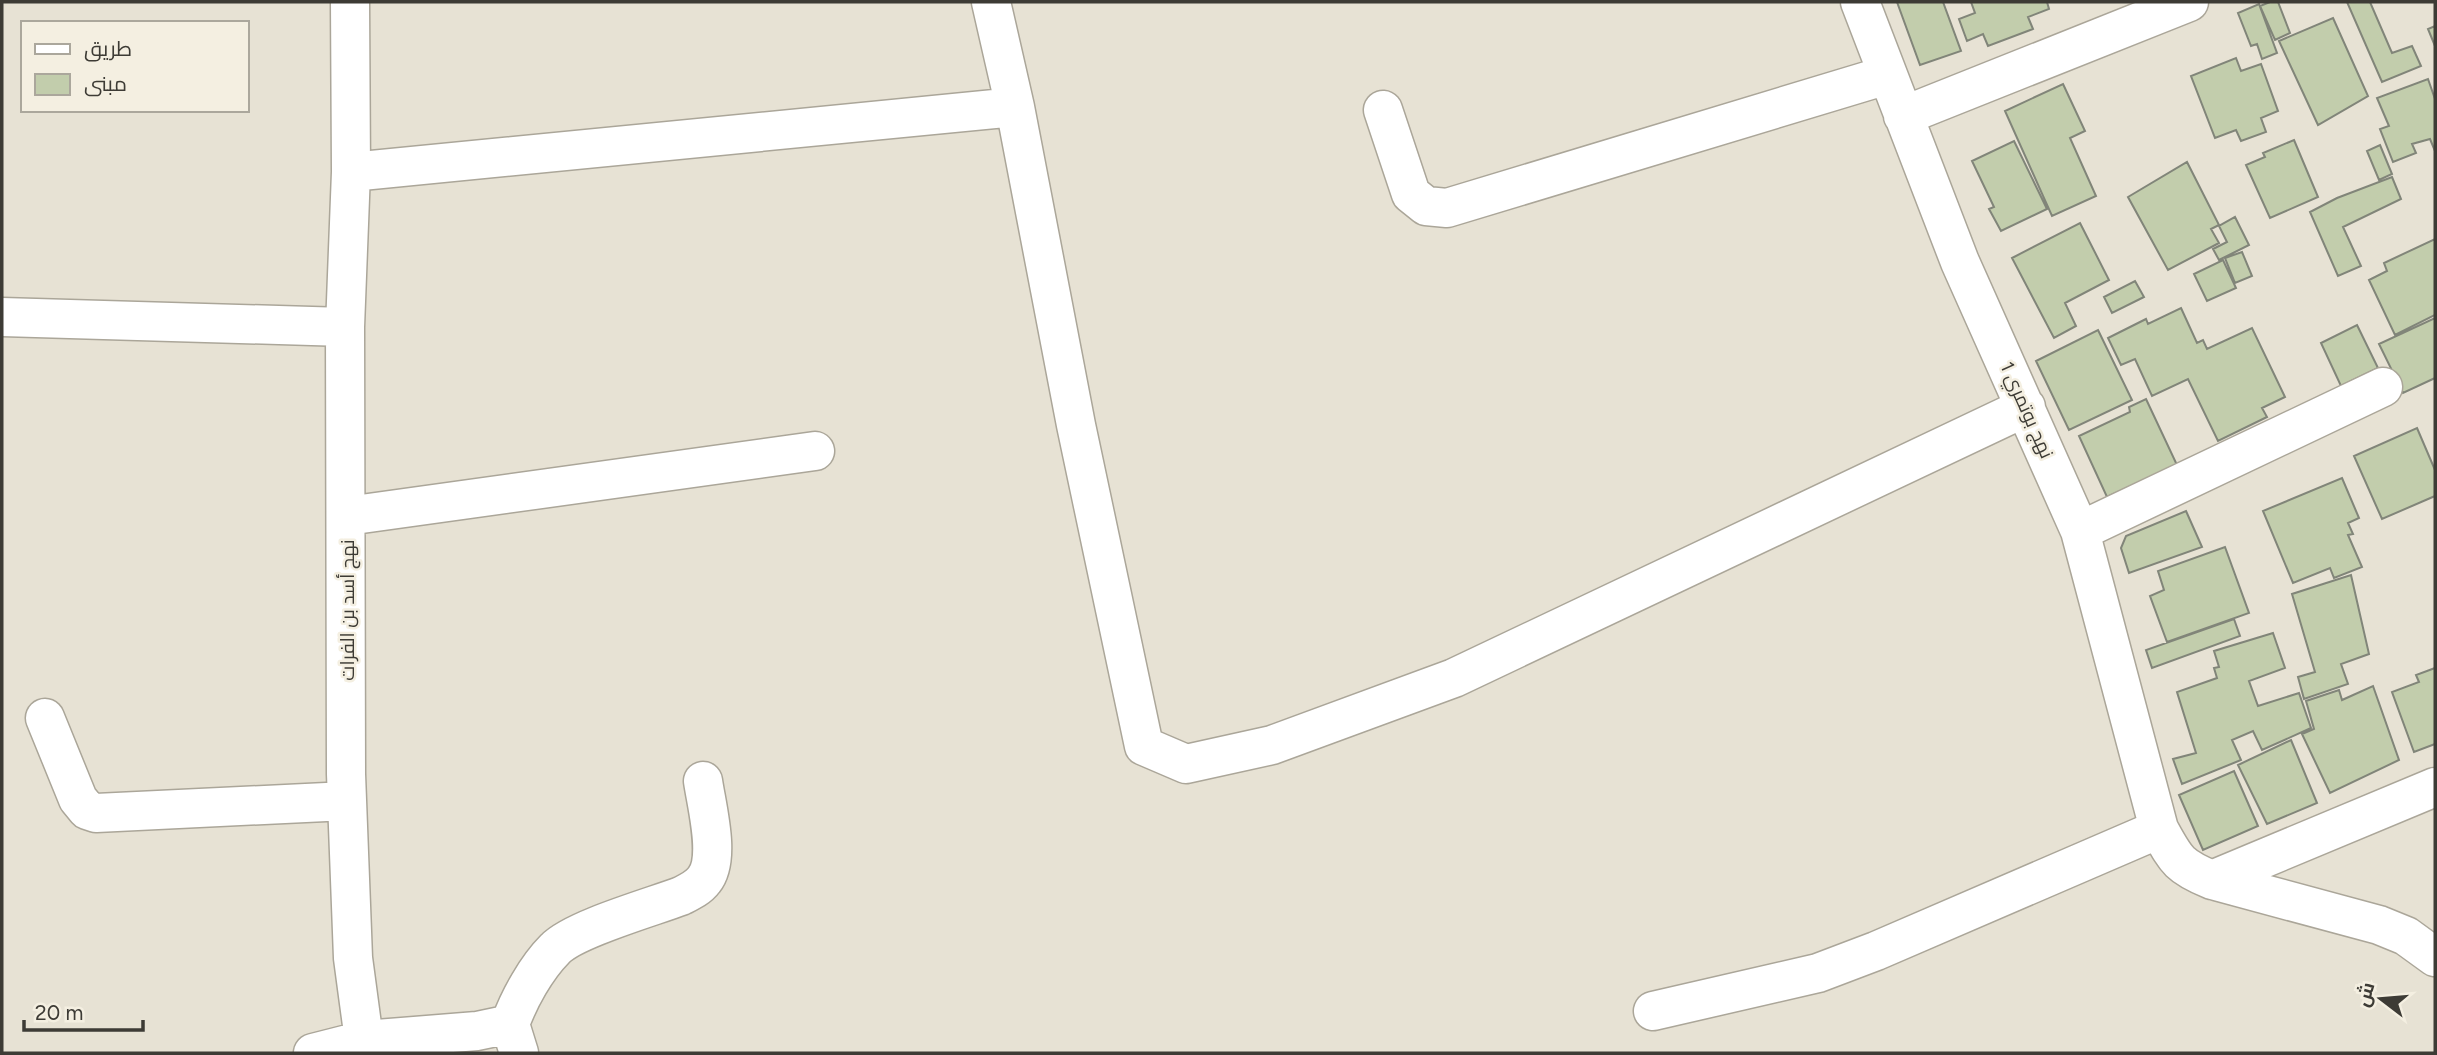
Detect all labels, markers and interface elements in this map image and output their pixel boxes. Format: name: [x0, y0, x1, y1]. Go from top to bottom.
legend: [21, 21, 248, 112]
text: طريق: [84, 36, 132, 62]
text: مبنى: [84, 71, 127, 97]
street label: نهج بوتمري 1: [1993, 358, 2059, 463]
street label: نهج أسد بن الفرات: [336, 539, 361, 681]
north arrow: [2346, 964, 2416, 1034]
text: ش: [2351, 980, 2380, 1009]
scale bar: [24, 988, 144, 1032]
text: 20 m: [35, 1000, 83, 1025]

